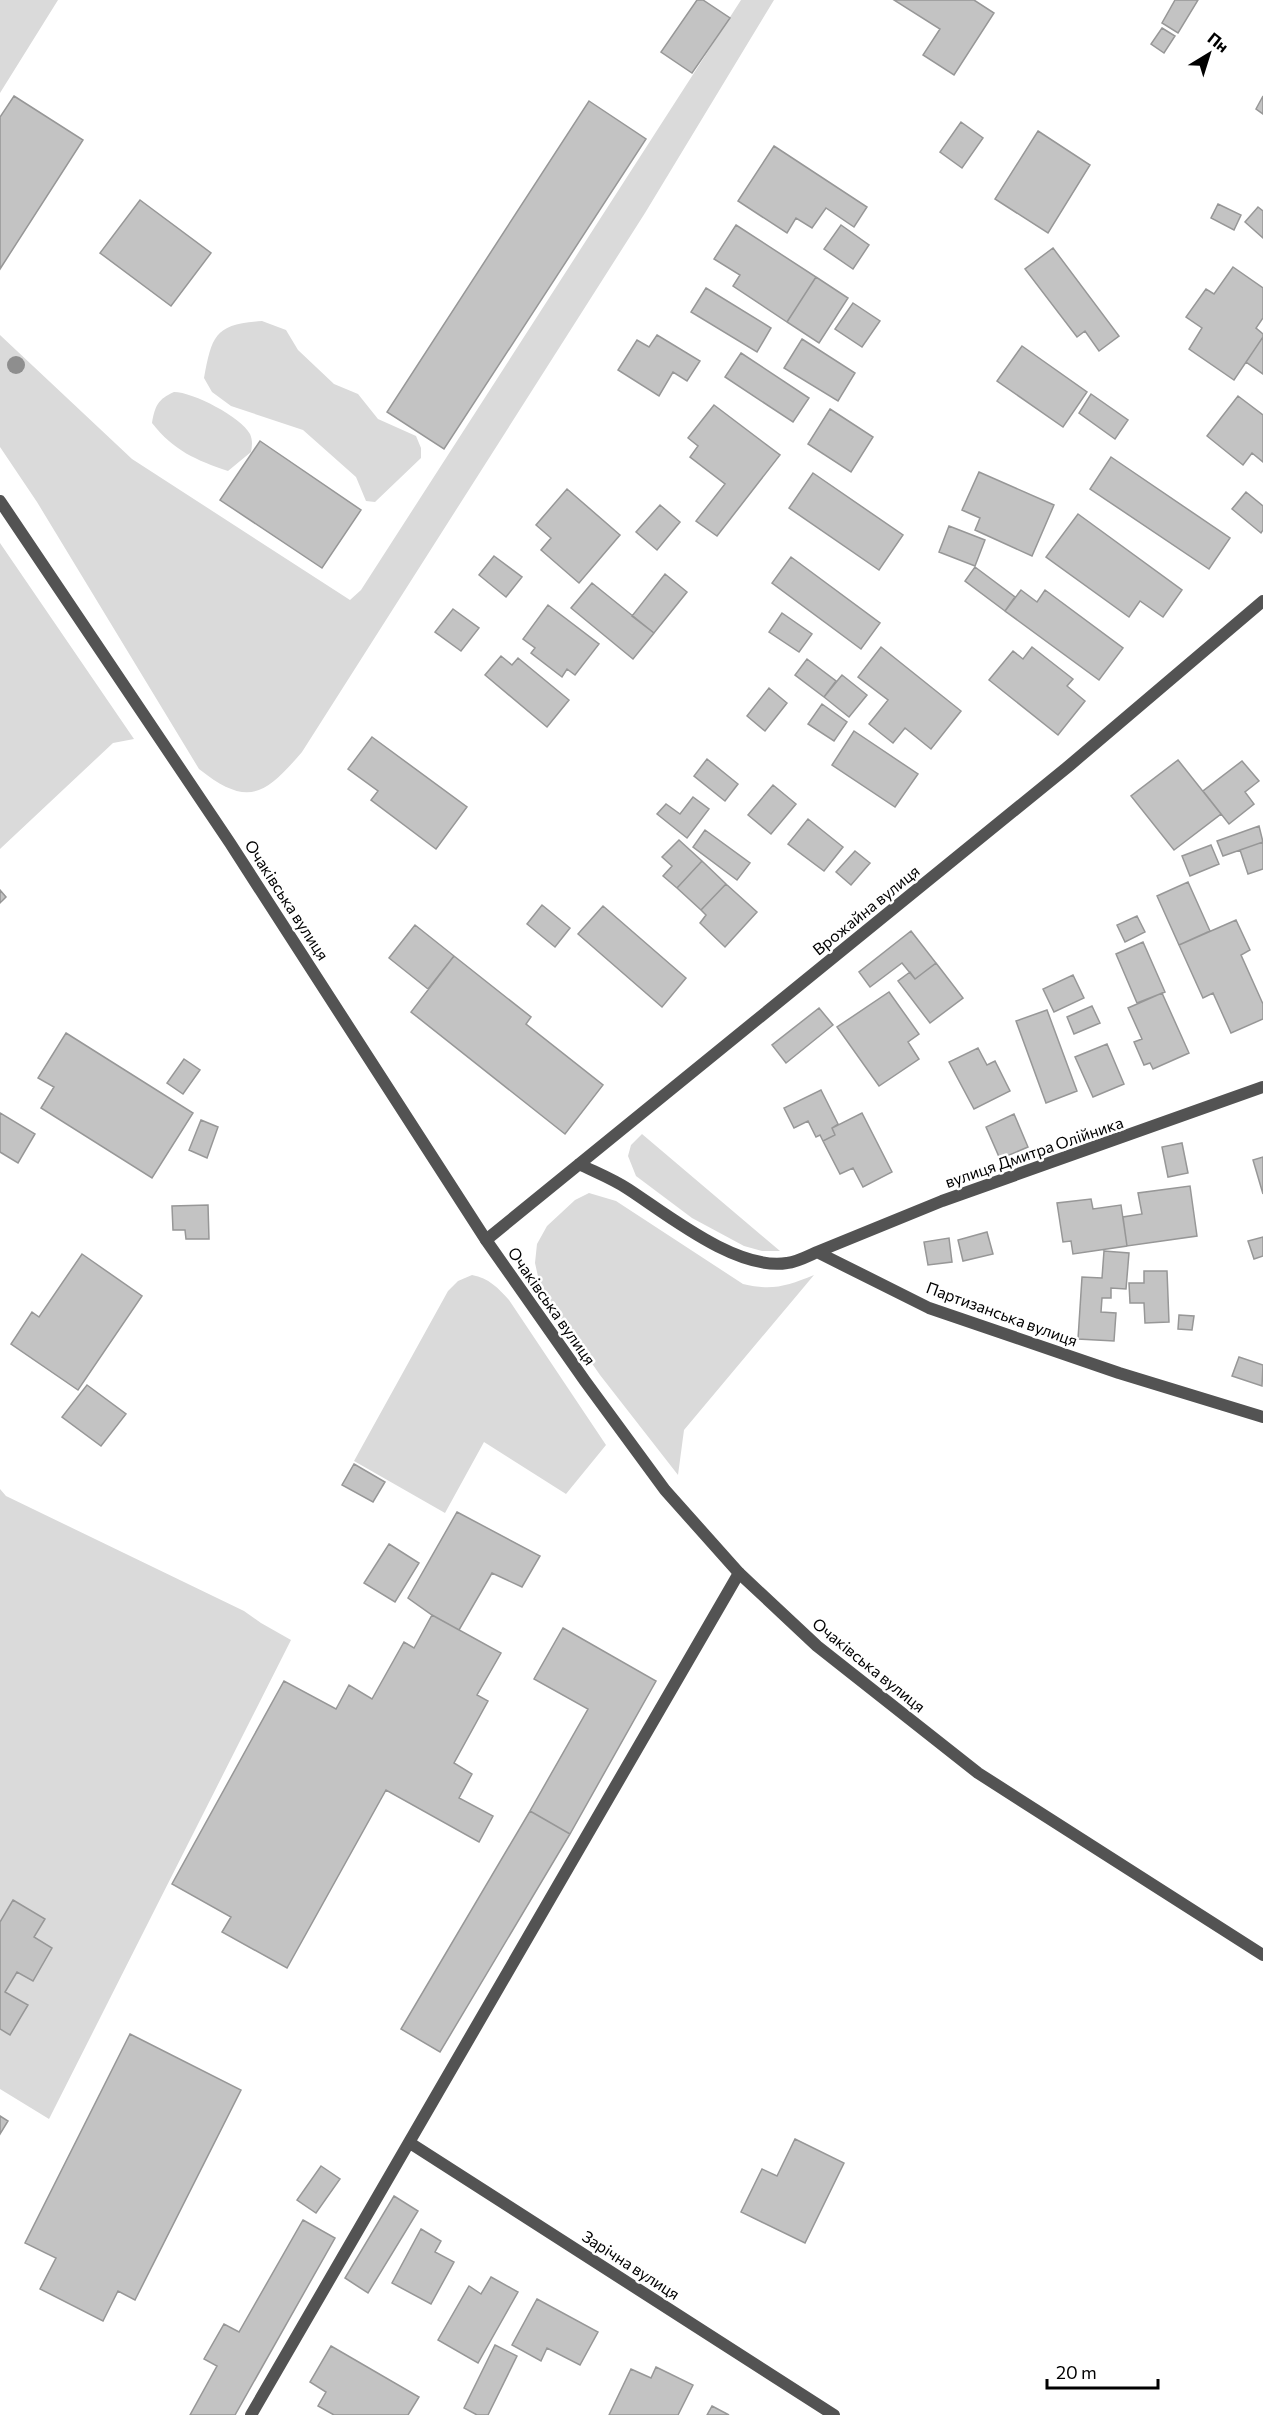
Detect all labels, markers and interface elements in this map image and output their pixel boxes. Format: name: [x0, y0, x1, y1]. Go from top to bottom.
north arrow: [1179, 24, 1239, 84]
text: Пн: [1204, 28, 1233, 56]
street label: Очаківська вулиця: [241, 836, 333, 963]
street label: Врожайна вулиця: [808, 861, 923, 958]
street label: вулиця Дмитра Олійника: [942, 1112, 1125, 1191]
street label: Очаківська вулиця: [505, 1243, 600, 1368]
street label: Партизанська вулиця: [924, 1277, 1080, 1350]
street label: Очаківська вулиця: [809, 1613, 929, 1716]
street label: Зарічна вулиця: [579, 2226, 684, 2303]
scale bar: [1047, 2352, 1158, 2390]
text: 20 m: [1056, 2361, 1097, 2383]

